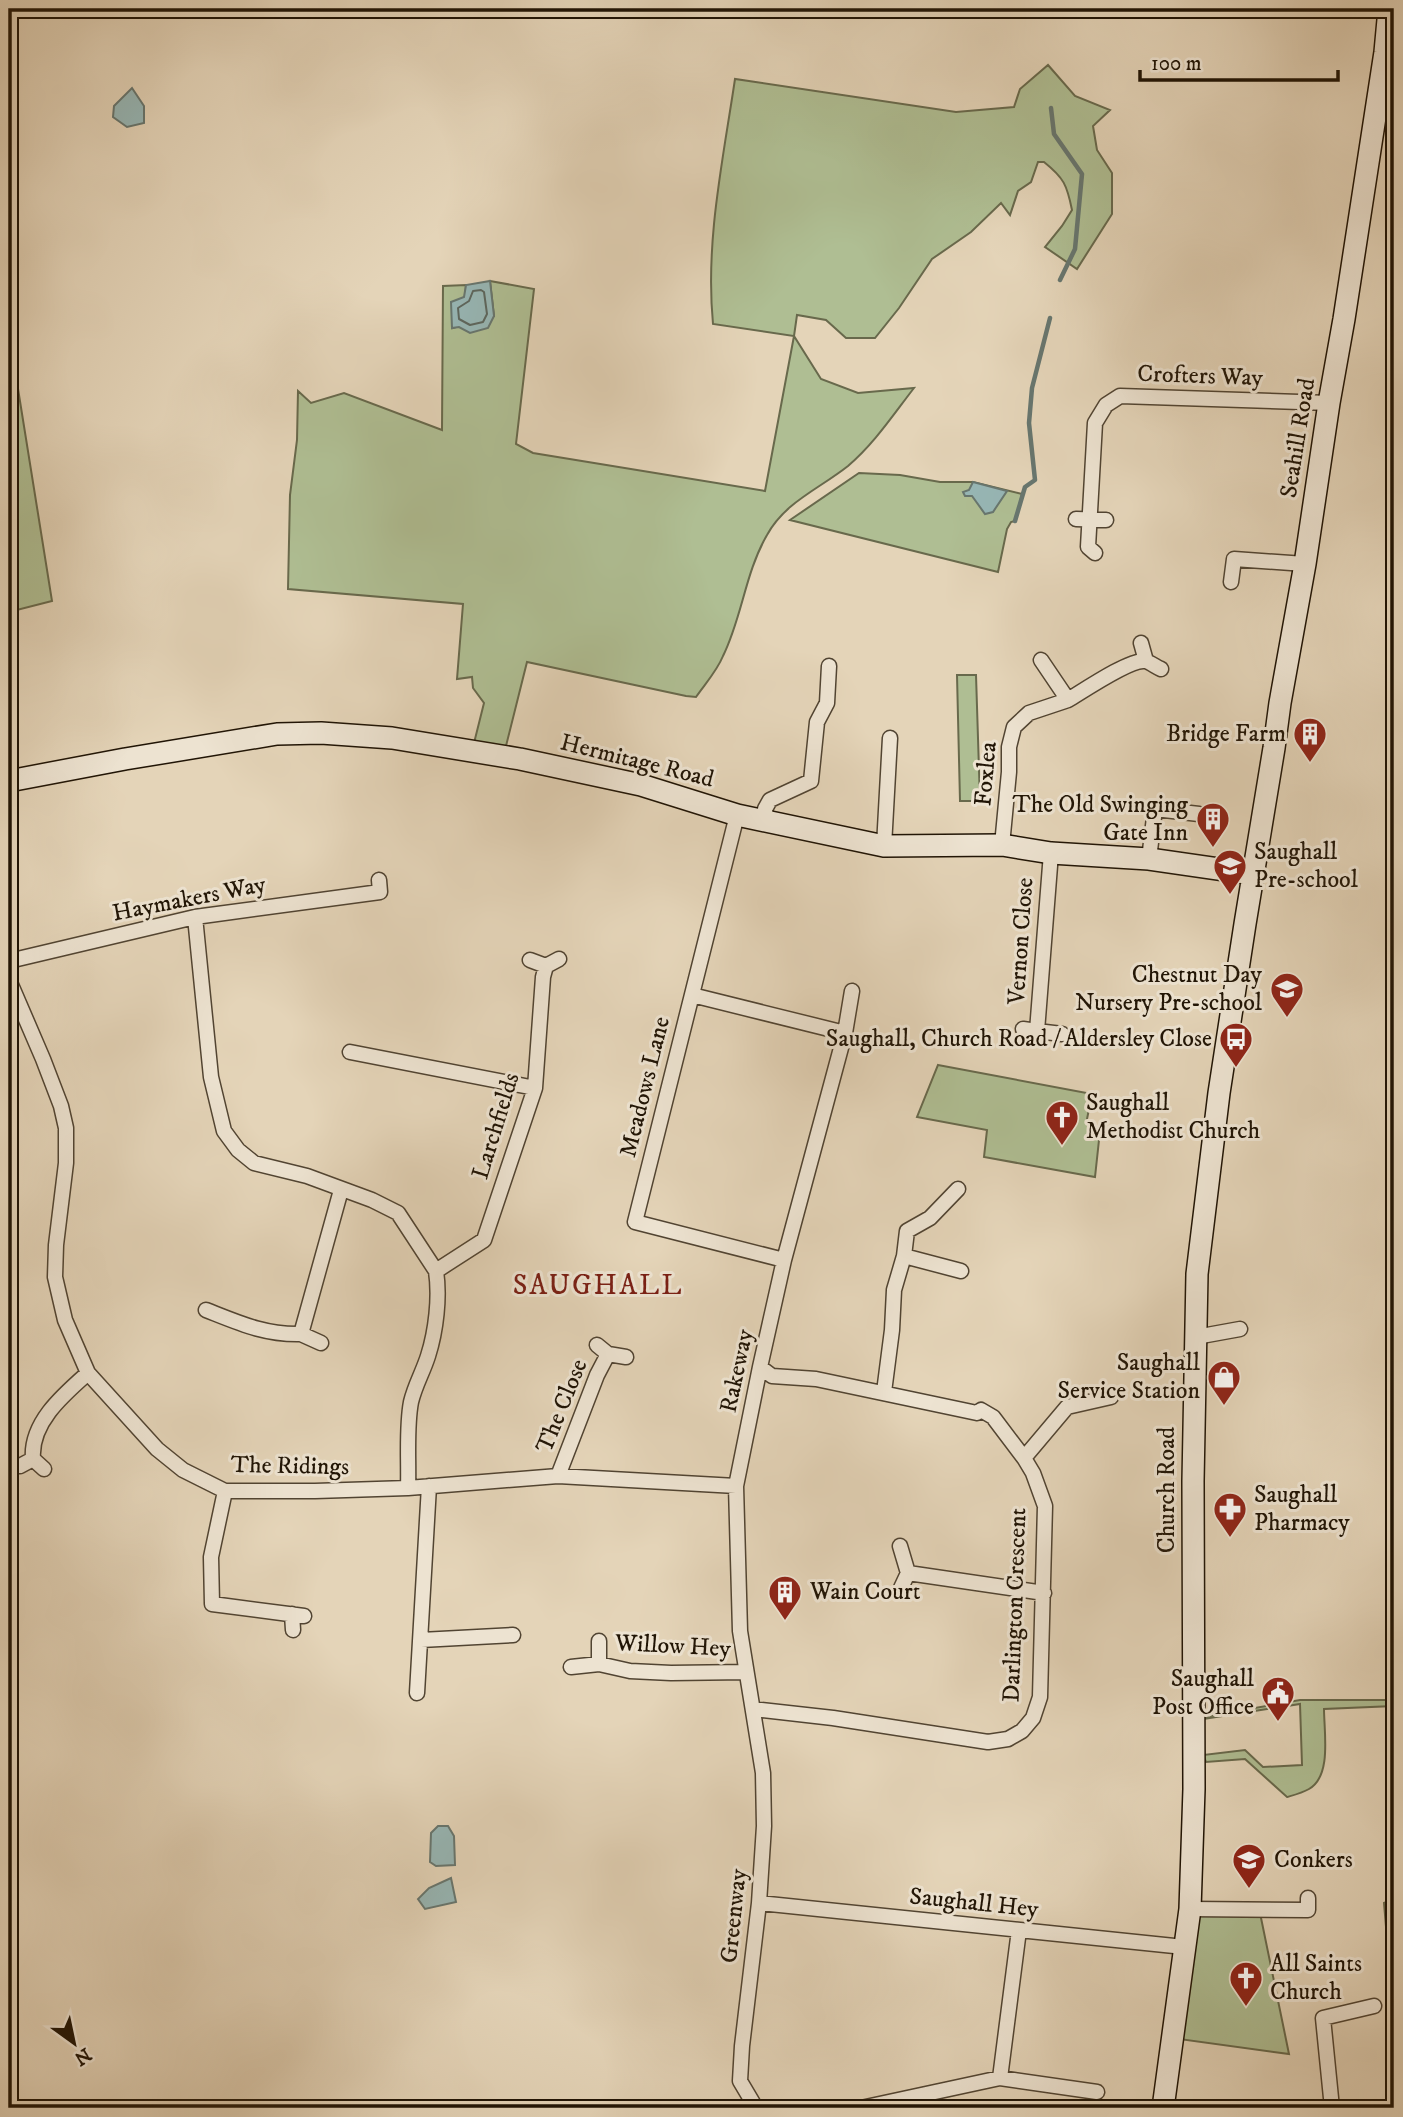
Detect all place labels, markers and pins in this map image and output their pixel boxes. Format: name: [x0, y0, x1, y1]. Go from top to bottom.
building icon: Bridge Farm: [1291, 715, 1329, 764]
place label: Bridge Farm: [1166, 719, 1286, 749]
place label: The Old Swinging Gate Inn: [1013, 790, 1188, 848]
building icon: The Old Swinging Gate Inn: [1194, 800, 1232, 849]
place label: Saughall Pre-school: [1254, 837, 1359, 895]
school or university icon: Saughall Pre-school: [1211, 847, 1249, 896]
place label: Chestnut Day Nursery Pre-school: [1075, 960, 1263, 1018]
school or university icon: Chestnut Day Nursery Pre-school: [1268, 970, 1306, 1019]
bus stop icon: Saughall, Church Road / Aldersley Close: [1217, 1020, 1255, 1069]
place label: Saughall, Church Road / Aldersley Close: [826, 1024, 1212, 1054]
place label: Saughall Methodist Church: [1086, 1088, 1261, 1146]
church icon: Saughall Methodist Church: [1043, 1098, 1081, 1147]
place label: Saughall Service Station: [1057, 1348, 1201, 1406]
shop icon: Saughall Service Station: [1205, 1358, 1243, 1407]
place label: Saughall Pharmacy: [1254, 1480, 1350, 1538]
pharmacy icon: Saughall Pharmacy: [1211, 1490, 1249, 1539]
building icon: Wain Court: [766, 1573, 804, 1622]
place label: Wain Court: [809, 1577, 921, 1607]
place label: Saughall Post Office: [1152, 1664, 1255, 1722]
public building icon: Saughall Post Office: [1259, 1674, 1297, 1723]
school or university icon: Conkers: [1230, 1841, 1268, 1890]
place label: Conkers: [1274, 1845, 1353, 1875]
place label: All Saints Church: [1270, 1949, 1362, 2007]
church icon: All Saints Church: [1227, 1959, 1265, 2008]

